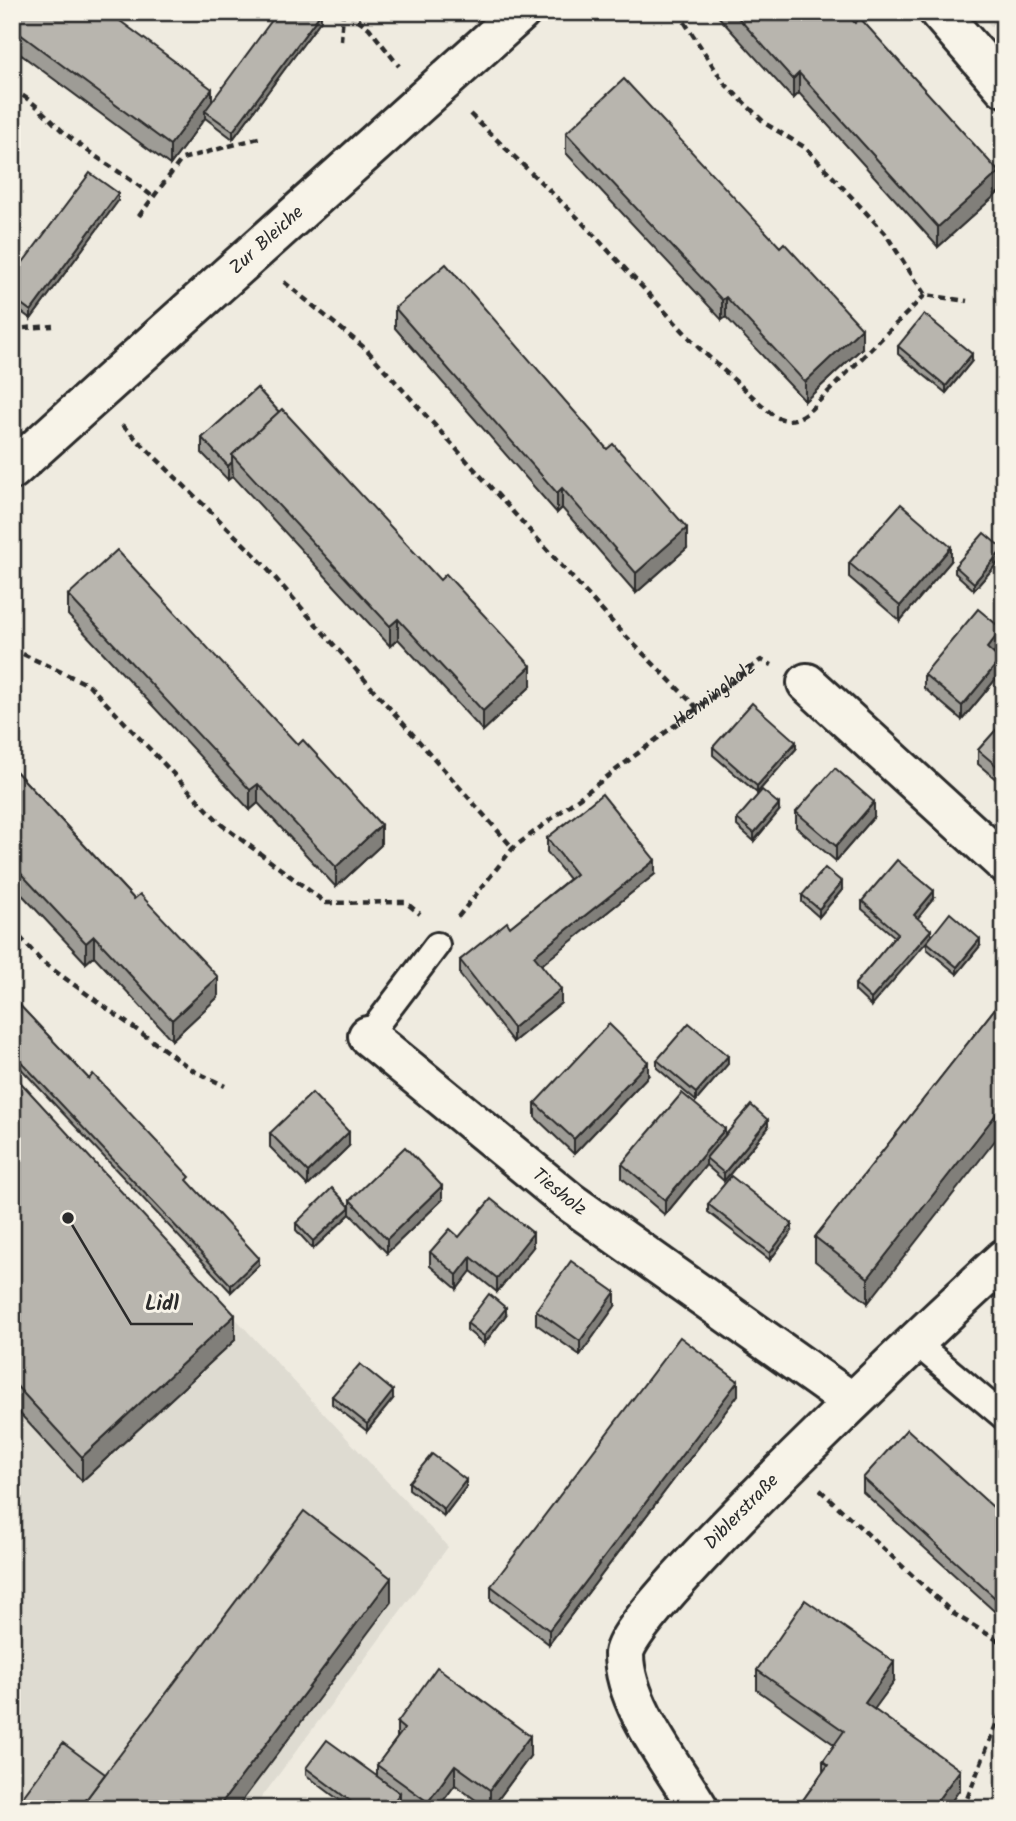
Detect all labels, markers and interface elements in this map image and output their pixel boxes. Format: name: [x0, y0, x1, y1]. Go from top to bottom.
street label: Zur Bleiche: [223, 198, 311, 282]
street label: Henningholz: [667, 654, 762, 737]
street label: Tiesholz: [525, 1161, 593, 1224]
callout: Lidl: [131, 1282, 193, 1324]
text: Lidl: [145, 1288, 179, 1321]
street label: Diblerstraße: [697, 1467, 787, 1557]

